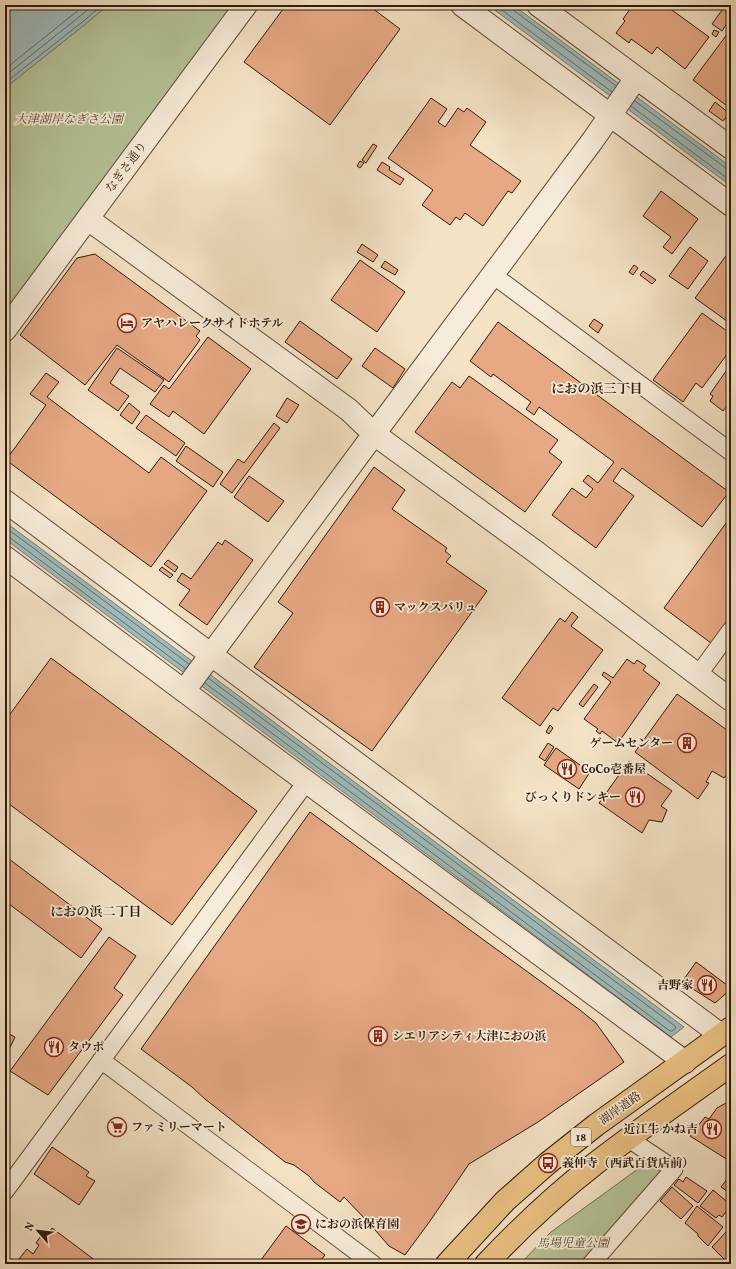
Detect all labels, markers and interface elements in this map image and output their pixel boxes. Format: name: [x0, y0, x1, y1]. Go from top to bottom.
park label: 大津湖岸なぎさ公園: [15, 112, 125, 128]
street label: なぎさ通り: [102, 139, 151, 196]
hotel icon: アヤハレークサイドホテル: [116, 312, 138, 334]
place label: アヤハレークサイドホテル: [141, 316, 284, 332]
district label: におの浜三丁目: [551, 381, 643, 399]
building icon: マックスバリュ: [369, 596, 391, 618]
place label: マックスバリュ: [394, 600, 477, 616]
building icon: ゲームセンター: [676, 732, 698, 754]
place label: ゲームセンター: [589, 736, 673, 752]
restaurant icon: CoCo壱番屋: [556, 758, 578, 780]
place label: CoCo壱番屋: [581, 762, 646, 778]
restaurant icon: びっくりドンキー: [624, 786, 646, 808]
place label: びっくりドンキー: [525, 790, 621, 806]
district label: におの浜二丁目: [50, 904, 142, 922]
restaurant icon: 吉野家: [696, 974, 718, 996]
place label: 吉野家: [657, 978, 693, 994]
building icon: シエリアシティ大津におの浜: [367, 1025, 389, 1047]
place label: シエリアシティ大津におの浜: [392, 1029, 547, 1045]
restaurant icon: タウポ: [43, 1036, 65, 1058]
place label: タウポ: [68, 1040, 104, 1056]
street label: 湖岸道路: [596, 1088, 645, 1129]
supermarket icon: ファミリーマート: [106, 1116, 128, 1138]
restaurant icon: 近江牛 かね吉: [701, 1118, 723, 1140]
place label: ファミリーマート: [131, 1120, 227, 1136]
place label: 近江牛 かね吉: [624, 1122, 698, 1138]
road number: 18: [571, 1128, 591, 1146]
bus stop icon: 義仲寺（西武百貨店前）: [537, 1152, 559, 1174]
place label: 義仲寺（西武百貨店前）: [562, 1156, 694, 1172]
north arrow: [18, 1211, 58, 1251]
school or university icon: におの浜保育園: [290, 1213, 312, 1235]
place label: におの浜保育園: [315, 1217, 399, 1233]
text: N: [22, 1220, 39, 1234]
park label: 馬場児童公園: [537, 1236, 611, 1252]

